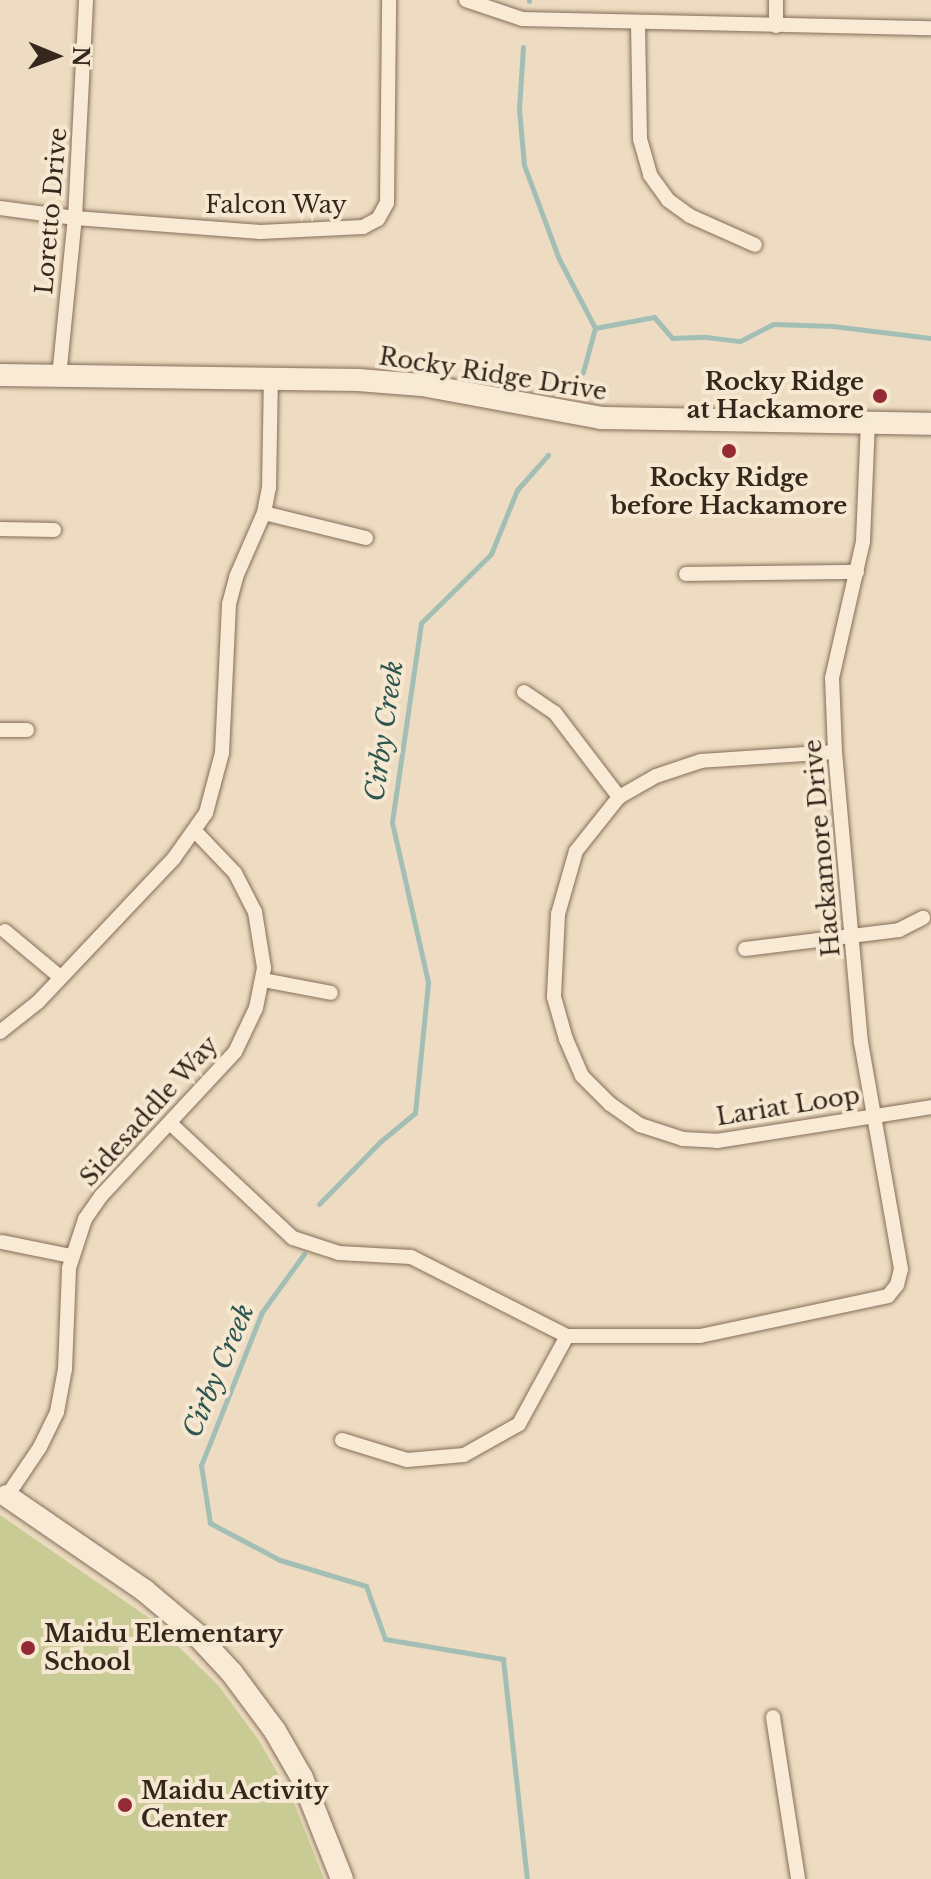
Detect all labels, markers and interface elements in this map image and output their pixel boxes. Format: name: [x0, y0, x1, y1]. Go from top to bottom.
north arrow: [16, 16, 96, 96]
text: N: [67, 46, 94, 67]
street label: Loretto Drive: [29, 126, 73, 296]
street label: Falcon Way: [205, 191, 347, 219]
street label: Rocky Ridge Drive: [377, 342, 609, 406]
place label: Rocky Ridge at Hackamore: [687, 368, 864, 424]
marker: Rocky Ridge at Hackamore: [871, 387, 889, 405]
marker: Rocky Ridge before Hackamore: [720, 442, 738, 460]
place label: Rocky Ridge before Hackamore: [611, 464, 847, 520]
water label: Cirby Creek: [360, 659, 410, 803]
street label: Hackamore Drive: [798, 738, 846, 958]
street label: Sidesaddle Way: [74, 1030, 224, 1192]
street label: Lariat Loop: [714, 1080, 862, 1132]
water label: Cirby Creek: [177, 1300, 261, 1442]
place label: Maidu Elementary School: [44, 1620, 283, 1676]
marker: Maidu Elementary School: [19, 1639, 37, 1657]
place label: Maidu Activity Center: [141, 1777, 329, 1833]
marker: Maidu Activity Center: [116, 1796, 134, 1814]

